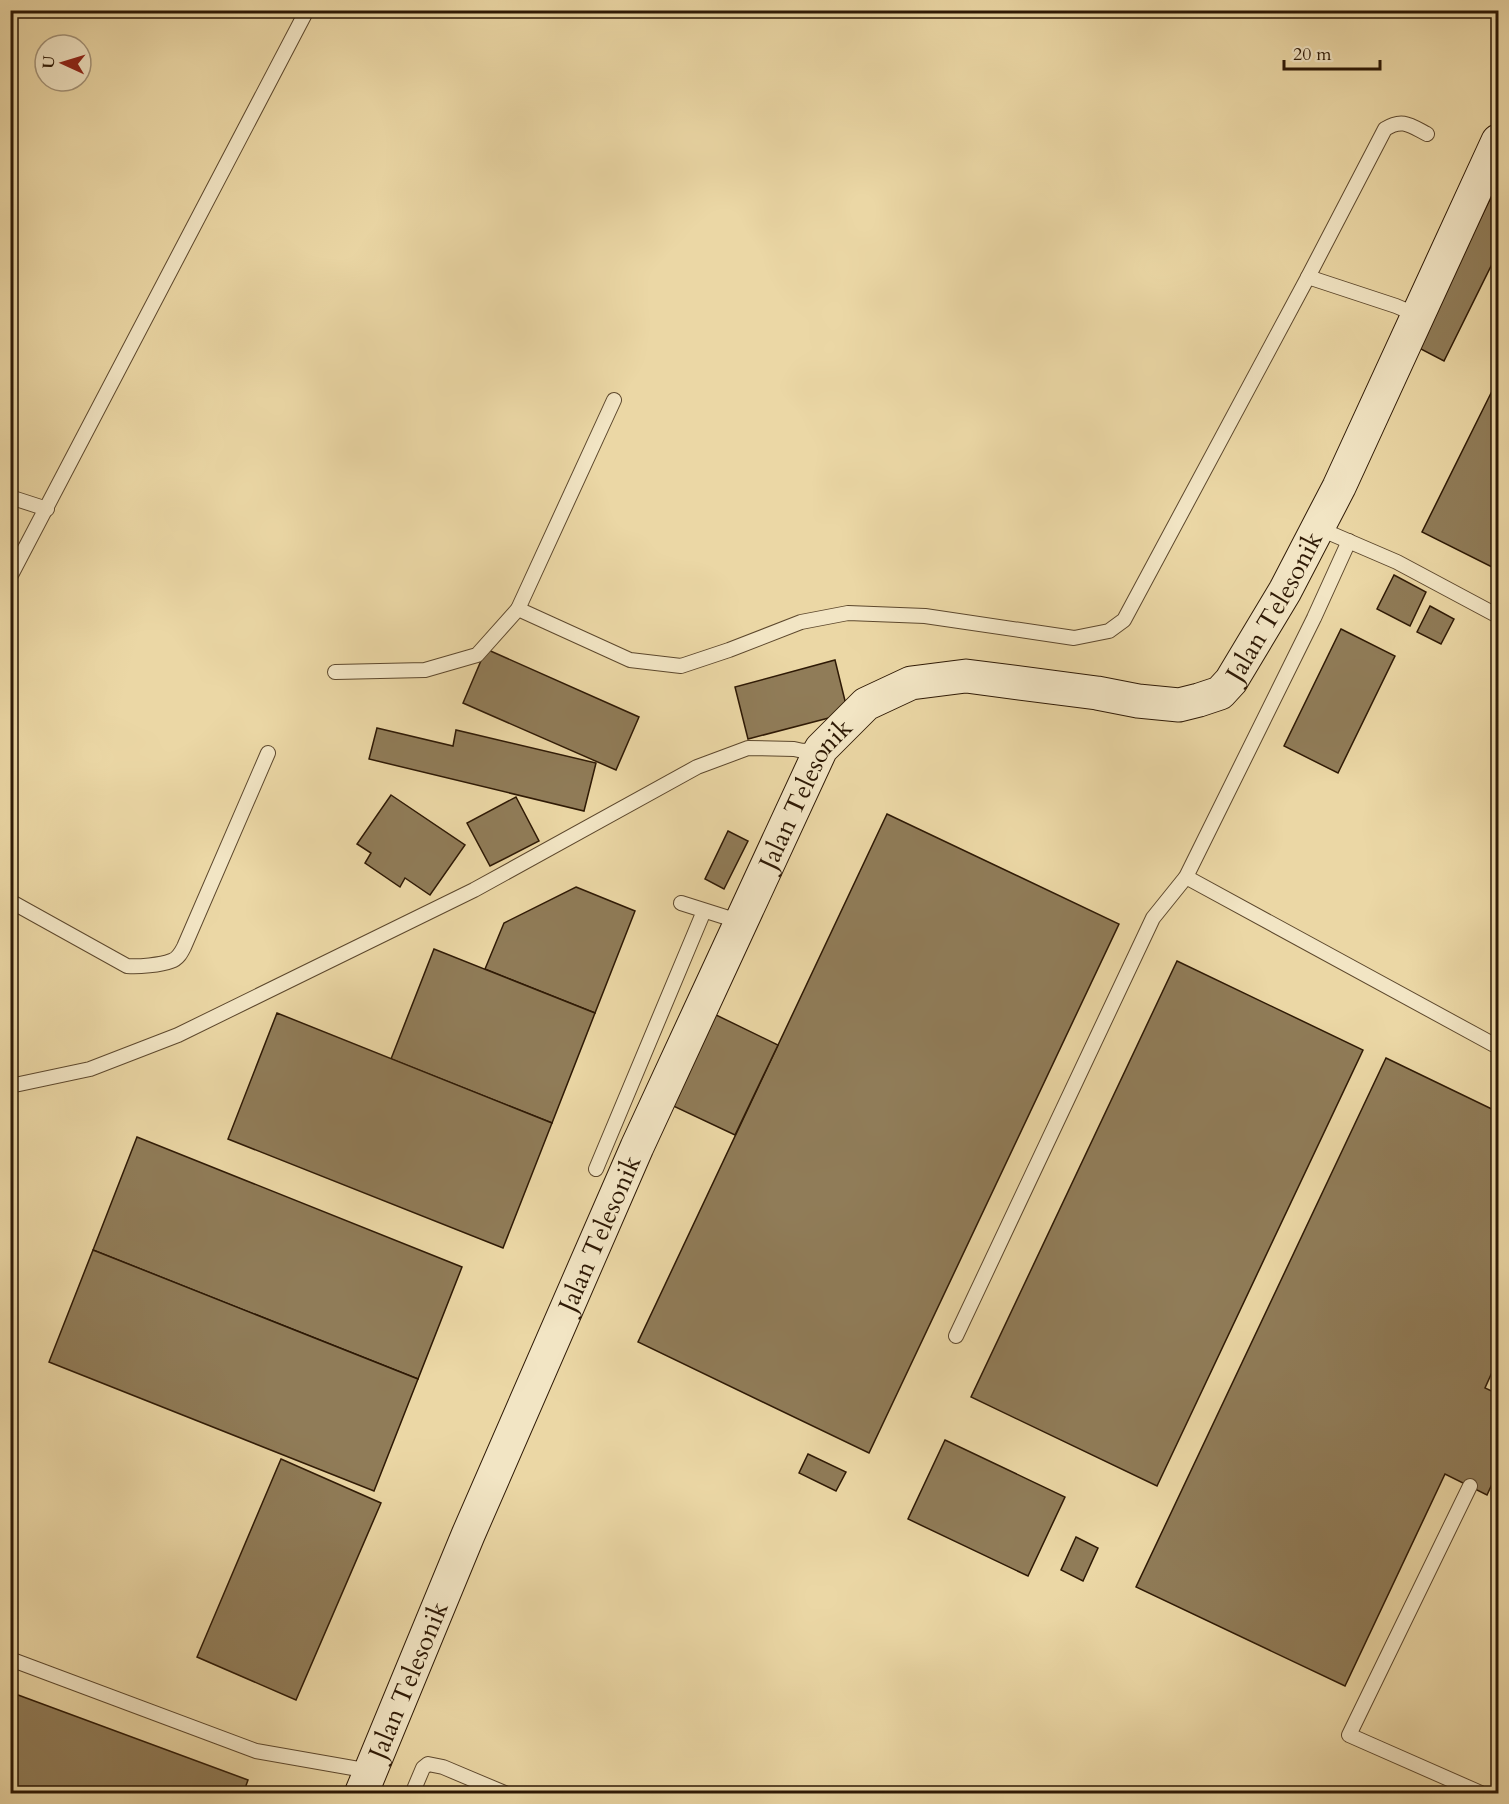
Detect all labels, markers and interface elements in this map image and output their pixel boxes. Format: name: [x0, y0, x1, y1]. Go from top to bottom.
north arrow: [33, 33, 93, 93]
scale bar: [1284, 33, 1380, 71]
text: 20 m: [1293, 42, 1332, 67]
text: U: [38, 55, 60, 69]
street label: Jalan Telesonik: [1216, 525, 1331, 692]
street label: Jalan Telesonik: [749, 711, 860, 879]
street label: Jalan Telesonik: [549, 1150, 649, 1321]
street label: Jalan Telesonik: [359, 1596, 457, 1768]

